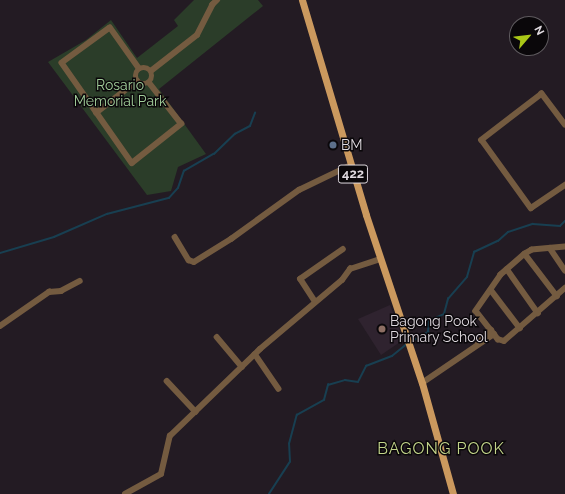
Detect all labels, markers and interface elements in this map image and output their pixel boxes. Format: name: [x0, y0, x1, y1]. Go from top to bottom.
north arrow: [509, 16, 549, 56]
text: N: [531, 24, 547, 37]
park label: Rosario Memorial Park: [73, 77, 167, 110]
place label: BM: [341, 137, 363, 153]
marker: BM: [328, 140, 338, 150]
road number: 422: [337, 163, 369, 185]
place label: Bagong Pook Primary School: [390, 313, 488, 346]
marker: Bagong Pook Primary School: [377, 324, 387, 334]
district label: BAGONG POOK: [377, 439, 505, 459]

